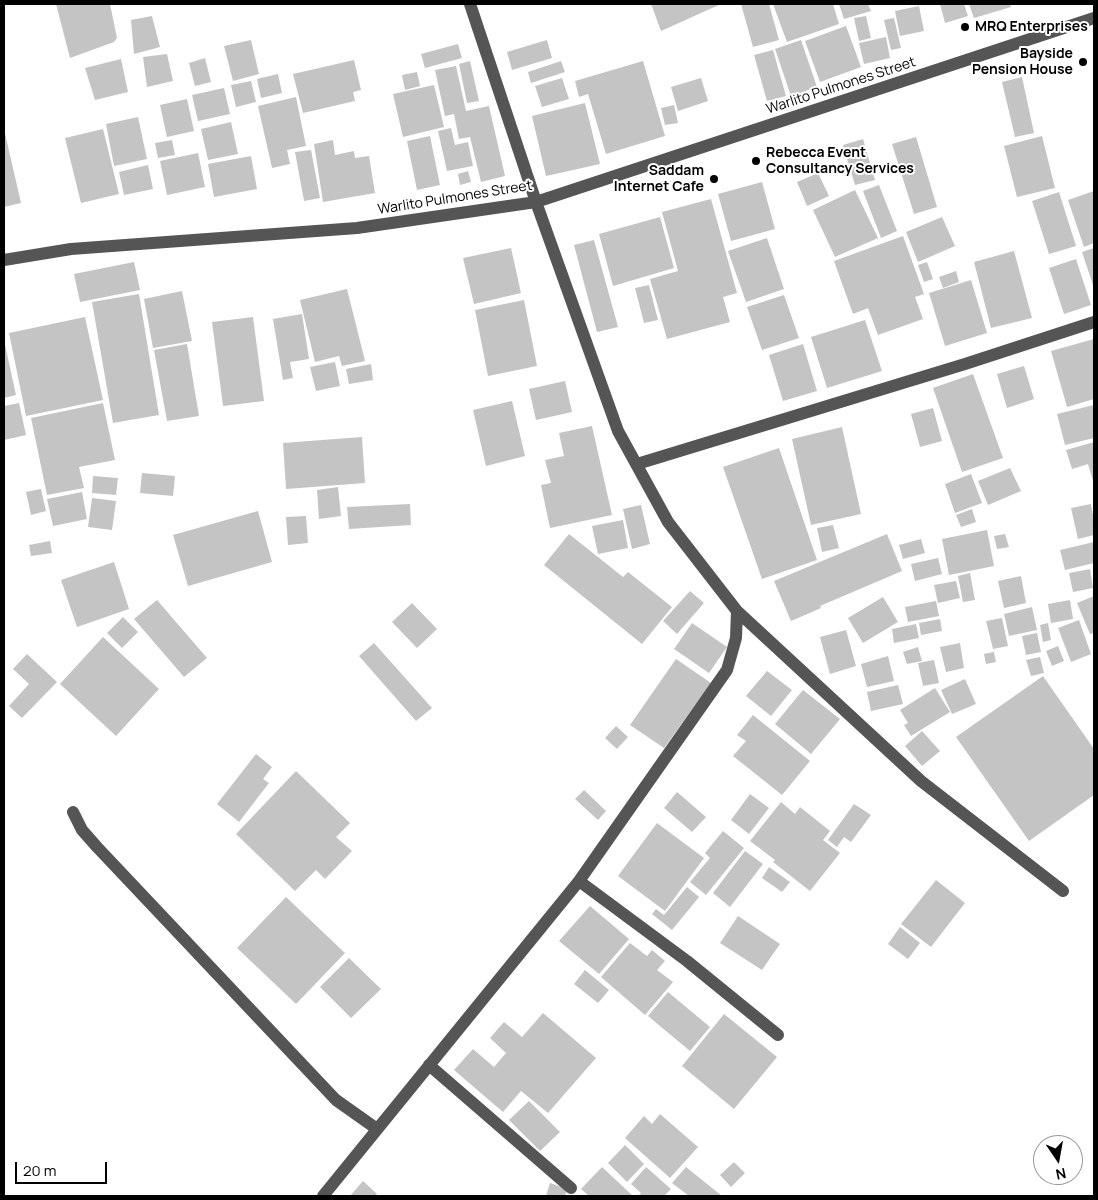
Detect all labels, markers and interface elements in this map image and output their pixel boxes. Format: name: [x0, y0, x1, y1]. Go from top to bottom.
place label: MRQ Enterprises: [975, 19, 1088, 35]
marker: MRQ Enterprises: [959, 21, 971, 33]
place label: Bayside Pension House: [972, 46, 1073, 78]
street label: Warlito Pulmones Street: [764, 54, 918, 118]
marker: Bayside Pension House: [1077, 56, 1089, 68]
place label: Rebecca Event Consultancy Services: [766, 145, 914, 178]
marker: Rebecca Event Consultancy Services: [750, 155, 762, 167]
place label: Saddam Internet Cafe: [614, 163, 704, 196]
marker: Saddam Internet Cafe: [708, 173, 720, 185]
street label: Warlito Pulmones Street: [377, 177, 533, 219]
north arrow: [1033, 1135, 1083, 1185]
scale bar: [18, 1152, 110, 1184]
text: 20 m: [23, 1160, 56, 1181]
text: N: [1054, 1164, 1068, 1185]

